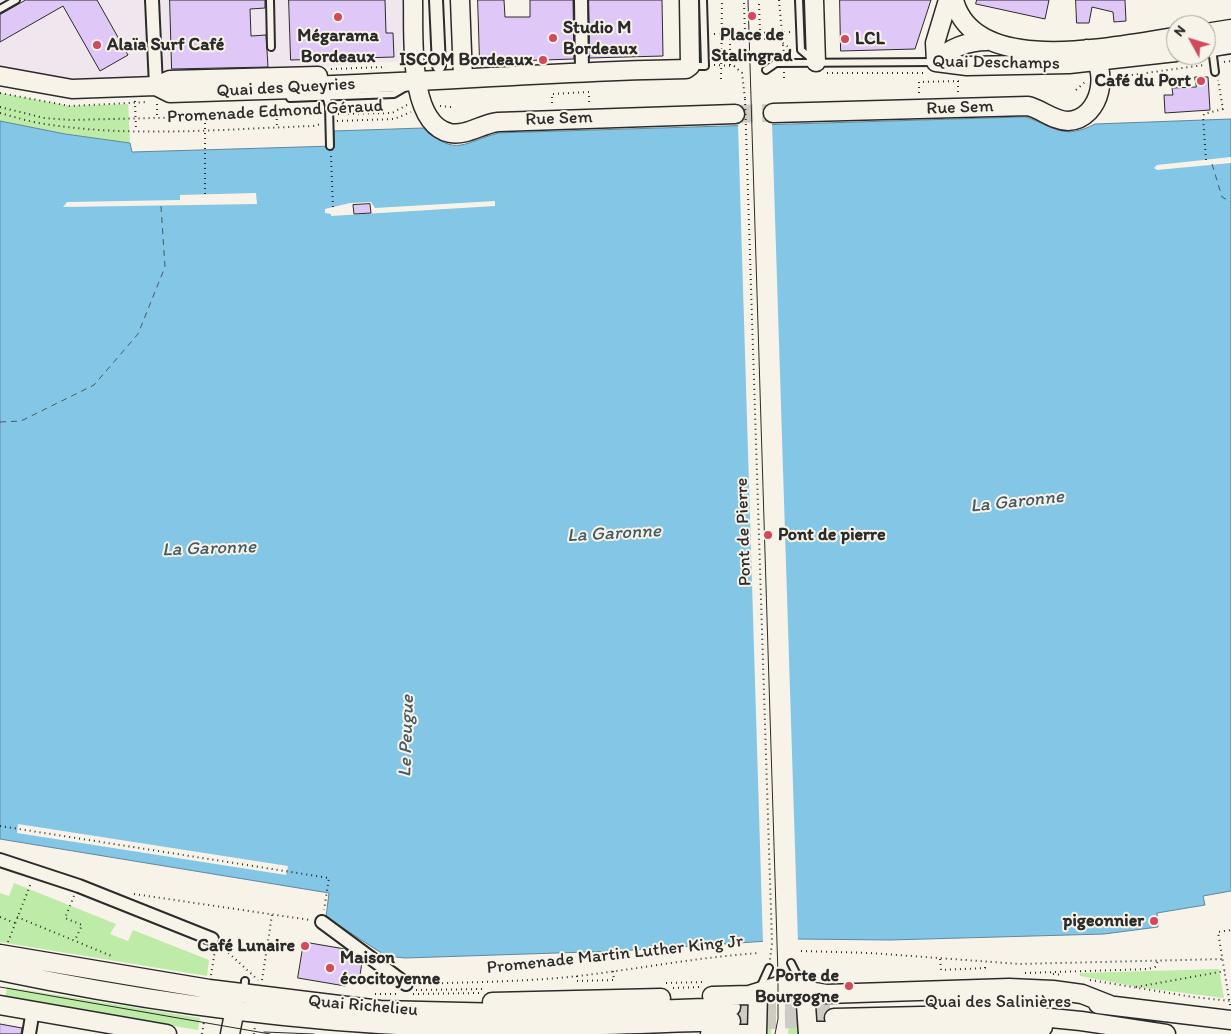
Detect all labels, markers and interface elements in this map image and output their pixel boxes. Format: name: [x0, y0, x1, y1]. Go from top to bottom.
marker: Place de Stalingrad: [746, 10, 758, 22]
marker: Mégarama Bordeaux: [332, 11, 344, 23]
north arrow: [1166, 15, 1216, 65]
place label: Studio M Bordeaux: [563, 17, 637, 59]
text: N: [1170, 22, 1189, 40]
place label: Place de Stalingrad: [711, 24, 793, 66]
place label: Mégarama Bordeaux: [297, 25, 379, 68]
place label: LCL: [855, 28, 885, 50]
marker: Studio M Bordeaux: [547, 32, 559, 44]
marker: LCL: [839, 33, 851, 45]
place label: Alaïa Surf Café: [107, 34, 224, 56]
marker: Alaïa Surf Café: [91, 39, 103, 51]
place label: ISCOM Bordeaux: [399, 49, 533, 71]
street label: Quai Deschamps: [932, 51, 1060, 75]
marker: ISCOM Bordeaux: [537, 54, 549, 66]
place label: Café du Port: [1094, 70, 1191, 92]
street label: Quai des Queyries: [216, 74, 356, 102]
marker: Café du Port: [1195, 75, 1207, 87]
street label: Promenade Edmond Géraud: [166, 96, 384, 128]
street label: Rue Sem: [926, 96, 994, 120]
street label: Rue Sem: [525, 107, 593, 131]
street label: Pont de Pierre: [731, 477, 757, 587]
water label: La Garonne: [969, 486, 1065, 518]
water label: La Garonne: [566, 520, 662, 548]
place label: Pont de pierre: [778, 524, 886, 546]
marker: Pont de pierre: [762, 529, 774, 541]
water label: La Garonne: [162, 536, 256, 562]
water label: Le Peugue: [394, 695, 420, 777]
place label: pigeonnier: [1063, 910, 1144, 932]
marker: pigeonnier: [1148, 915, 1160, 927]
street label: Promenade Martin Luther King Jr: [486, 931, 744, 979]
place label: Café Lunaire: [197, 935, 295, 957]
marker: Café Lunaire: [299, 940, 311, 952]
place label: Maison écocitoyenne: [340, 947, 440, 990]
marker: Maison écocitoyenne: [324, 962, 336, 974]
place label: Porte de Bourgogne: [755, 965, 839, 1008]
marker: Porte de Bourgogne: [843, 980, 855, 992]
street label: Quai Richelieu: [307, 990, 419, 1022]
street label: Quai des Salinières: [925, 991, 1071, 1013]

